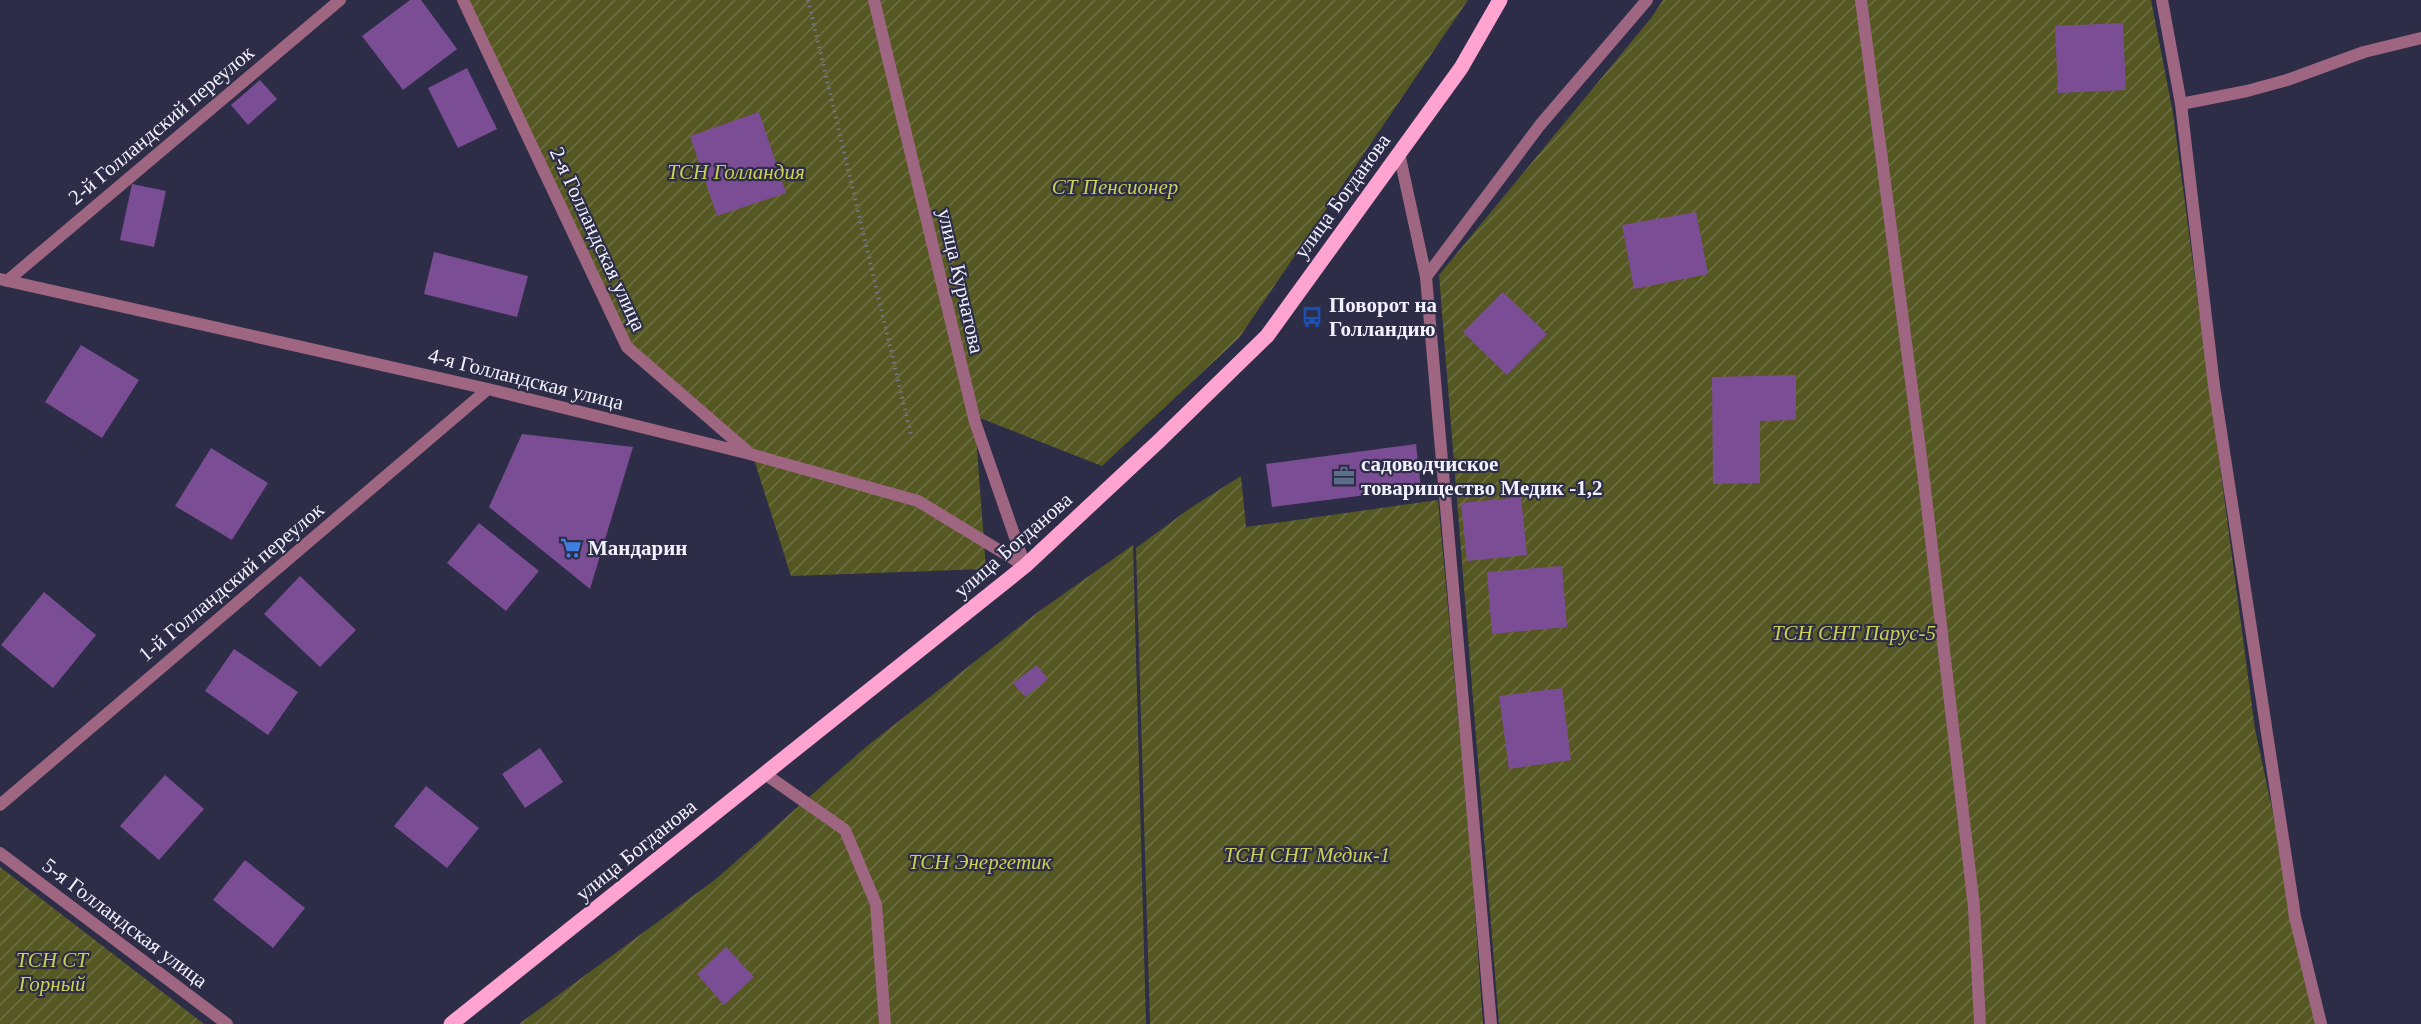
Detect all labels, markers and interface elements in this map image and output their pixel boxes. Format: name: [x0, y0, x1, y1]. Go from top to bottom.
street label: 2-й Голландский переулок: [63, 40, 259, 210]
street label: улица Богданова: [1289, 129, 1396, 263]
street label: 2-я Голландская улица: [545, 143, 652, 336]
park label: ТСН Голландия: [667, 160, 805, 184]
park label: СТ Пенсионер: [1052, 175, 1178, 199]
street label: улица Курчатова: [933, 206, 989, 356]
place label: Поворот на Голландию: [1329, 293, 1438, 341]
bus stop icon: Поворот на Голландию: [1300, 305, 1324, 329]
street label: 4-я Голландская улица: [426, 343, 627, 415]
place label: садоводчиское товарищество Медик -1,2: [1361, 452, 1602, 500]
office icon: садоводчиское товарищество Медик -1,2: [1332, 464, 1356, 488]
street label: улица Богданова: [949, 487, 1077, 603]
street label: 1-й Голландский переулок: [133, 497, 329, 667]
supermarket icon: Мандарин: [559, 536, 583, 560]
place label: Мандарин: [588, 536, 687, 560]
park label: ТСН СНТ Парус-5: [1772, 621, 1936, 645]
street label: улица Богданова: [571, 794, 702, 906]
park label: ТСН СНТ Медик-1: [1224, 843, 1390, 867]
park label: ТСН Энергетик: [909, 850, 1052, 874]
street label: 5-я Голландская улица: [38, 853, 213, 993]
park label: ТСН СТ Горный: [16, 948, 89, 996]

